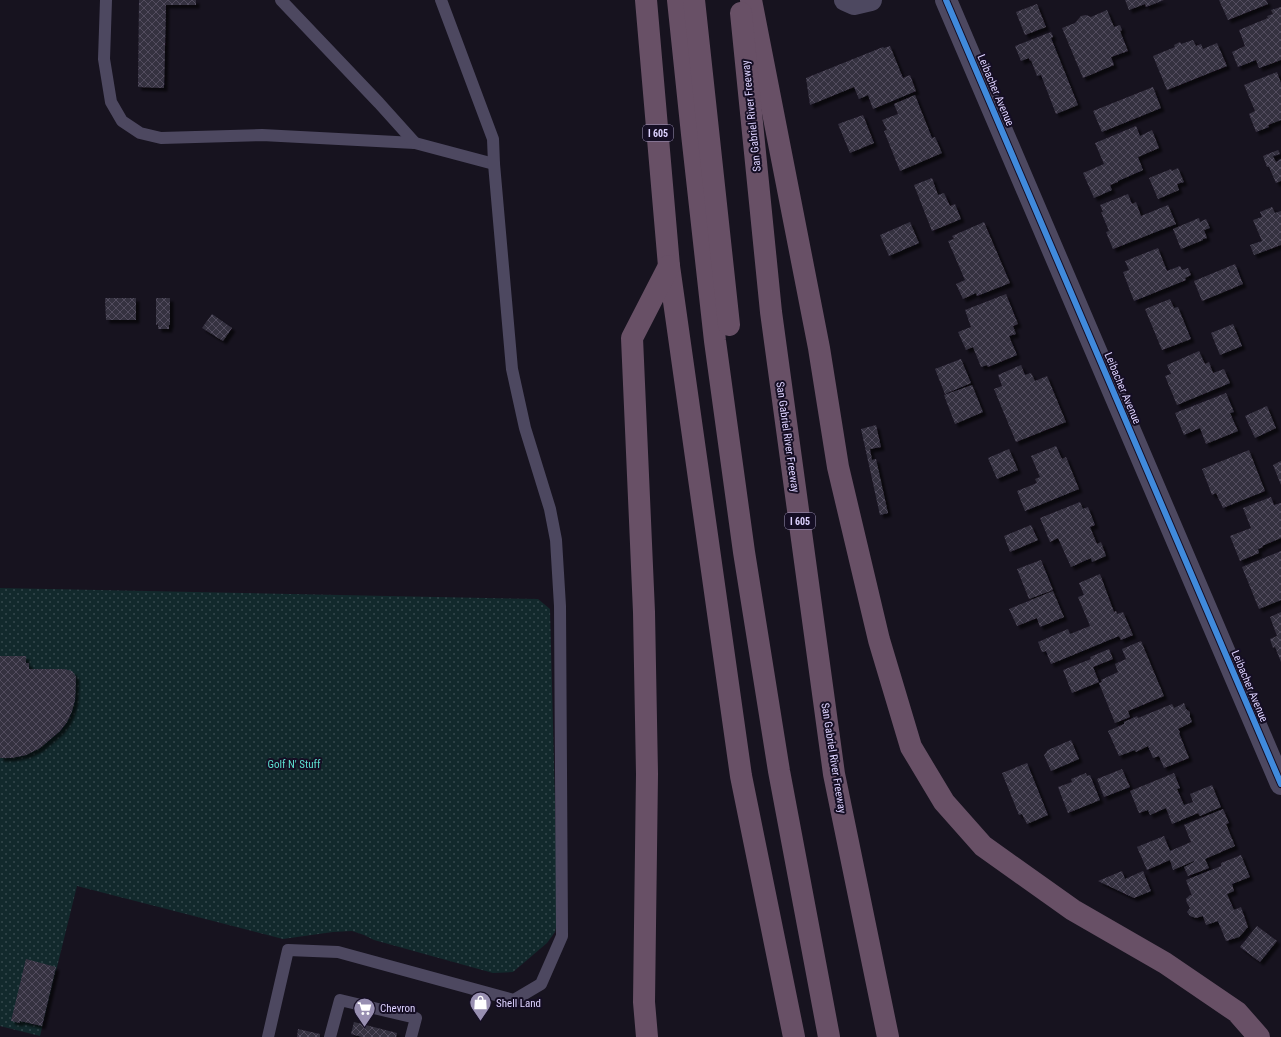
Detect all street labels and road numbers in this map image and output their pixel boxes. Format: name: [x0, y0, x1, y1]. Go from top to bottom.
street label: Leibacher Avenue: [975, 52, 1017, 128]
street label: San Gabriel River Freeway: [739, 59, 764, 172]
road number: I 605: [643, 125, 673, 141]
street label: Leibacher Avenue: [1102, 350, 1144, 426]
street label: San Gabriel River Freeway: [773, 381, 802, 494]
road number: I 605: [785, 513, 815, 529]
street label: Leibacher Avenue: [1229, 648, 1271, 724]
street label: San Gabriel River Freeway: [818, 702, 849, 815]

